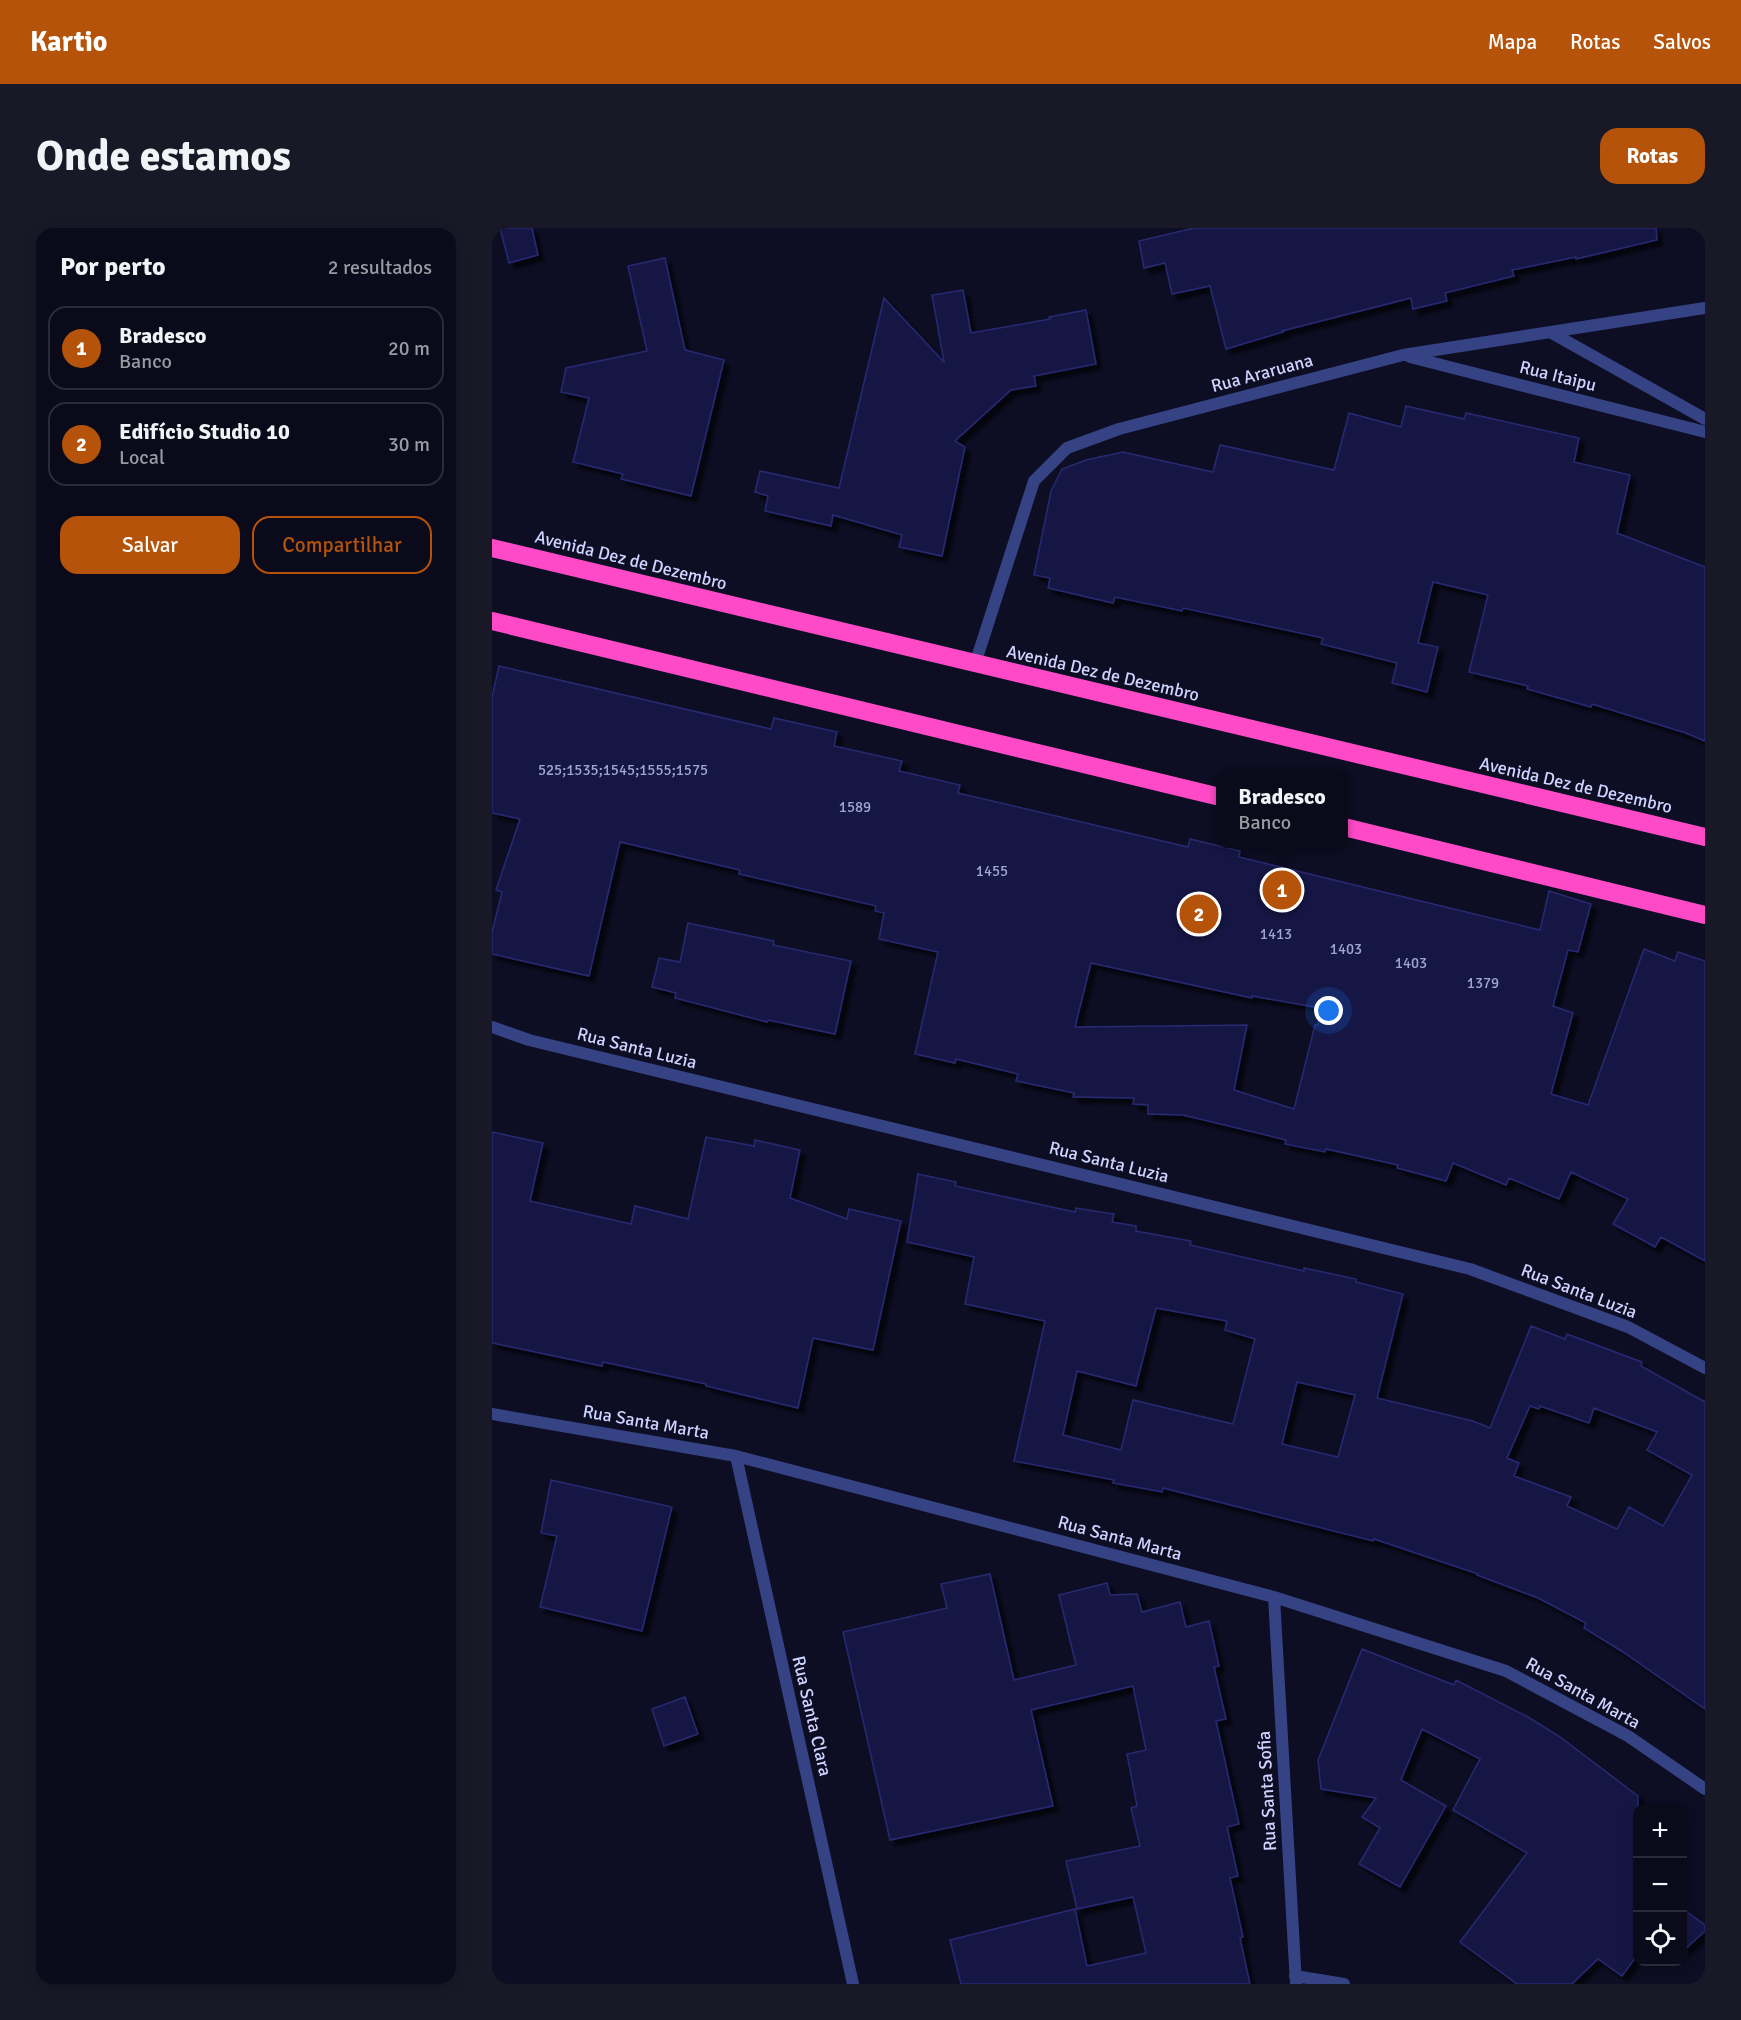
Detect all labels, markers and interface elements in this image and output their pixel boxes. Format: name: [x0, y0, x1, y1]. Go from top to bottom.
text: Kartio: [30, 25, 107, 59]
text: Mapa: [1488, 29, 1537, 55]
text: Rotas: [1570, 29, 1620, 55]
text: Salvos: [1653, 29, 1711, 55]
button: Rotas: [1600, 128, 1705, 184]
text: Onde estamos: [36, 131, 291, 182]
text: Por perto: [60, 251, 166, 283]
text: 2 resultados: [328, 255, 432, 280]
text: Bradesco: [119, 322, 206, 349]
text: 1: [76, 336, 87, 361]
text: 20 m: [388, 336, 430, 361]
text: Banco: [119, 349, 172, 374]
street label: Rua Araruana: [1209, 349, 1315, 397]
street label: Rua Itaipu: [1517, 356, 1599, 396]
text: Edifício Studio 10: [119, 418, 290, 445]
text: 2: [76, 432, 87, 457]
text: 30 m: [388, 432, 430, 457]
text: Local: [119, 445, 165, 470]
button: Salvar: [60, 516, 240, 574]
button: Compartilhar: [252, 516, 432, 574]
street label: Avenida Dez de Dezembro: [533, 525, 729, 595]
street label: Avenida Dez de Dezembro: [1004, 640, 1202, 706]
street label: Avenida Dez de Dezembro: [1477, 752, 1675, 818]
house number: 525;1535;1545;1555;1575: [538, 761, 708, 779]
popup: [1216, 770, 1348, 848]
text: Bradesco: [1238, 783, 1326, 810]
house number: 1589: [839, 798, 871, 816]
text: Banco: [1238, 810, 1291, 835]
house number: 1455: [976, 862, 1008, 880]
pin: 1: [1262, 868, 1302, 912]
pin: 2: [1180, 892, 1218, 936]
house number: 1413: [1260, 925, 1292, 943]
house number: 1403: [1330, 940, 1362, 958]
house number: 1403: [1395, 954, 1427, 972]
house number: 1379: [1467, 974, 1499, 992]
your location: [1314, 996, 1343, 1025]
street label: Rua Santa Luzia: [575, 1023, 699, 1073]
street label: Rua Santa Luzia: [1047, 1137, 1171, 1187]
street label: Rua Santa Luzia: [1518, 1259, 1640, 1323]
street label: Rua Santa Marta: [581, 1400, 711, 1444]
street label: Rua Santa Marta: [1055, 1511, 1185, 1565]
street label: Rua Santa Marta: [1522, 1652, 1644, 1734]
street label: Rua Santa Clara: [787, 1654, 837, 1778]
street label: Rua Santa Sofia: [1253, 1730, 1281, 1852]
map controls: [1633, 1804, 1687, 1966]
button: +: [1633, 1804, 1687, 1858]
button: −: [1633, 1858, 1687, 1912]
button: locate: [1633, 1912, 1687, 1966]

